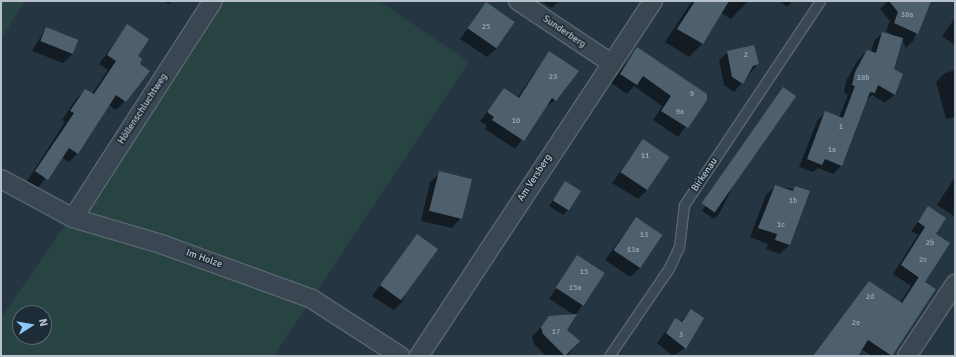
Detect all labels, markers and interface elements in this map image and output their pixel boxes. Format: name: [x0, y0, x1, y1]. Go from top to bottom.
house number: 38a: [901, 10, 913, 20]
street label: Sunderberg: [540, 13, 588, 51]
house number: 25: [482, 22, 490, 32]
house number: 2: [744, 50, 748, 60]
street label: Höllenschluchtweg: [116, 71, 170, 147]
house number: 23: [549, 72, 557, 82]
house number: 38b: [857, 73, 869, 83]
house number: 9: [690, 89, 694, 99]
house number: 9a: [676, 107, 684, 117]
house number: 10: [512, 116, 520, 126]
house number: 1: [839, 122, 843, 132]
house number: 1a: [828, 145, 836, 155]
house number: 11: [641, 151, 649, 161]
street label: Am Versberg: [515, 152, 555, 204]
street label: Birkenau: [689, 156, 721, 194]
house number: 1b: [789, 196, 797, 206]
house number: 1c: [777, 220, 785, 230]
house number: 13: [640, 230, 648, 240]
house number: 2b: [926, 238, 934, 248]
house number: 13a: [627, 245, 639, 255]
street label: Im Holze: [184, 247, 224, 271]
house number: 2c: [919, 255, 927, 265]
house number: 15: [580, 267, 588, 277]
house number: 15a: [569, 283, 581, 293]
house number: 2d: [866, 292, 874, 302]
north arrow: [12, 305, 52, 345]
text: N: [36, 318, 50, 328]
house number: 2e: [852, 318, 860, 328]
house number: 17: [552, 327, 560, 337]
house number: 3: [679, 330, 683, 340]

